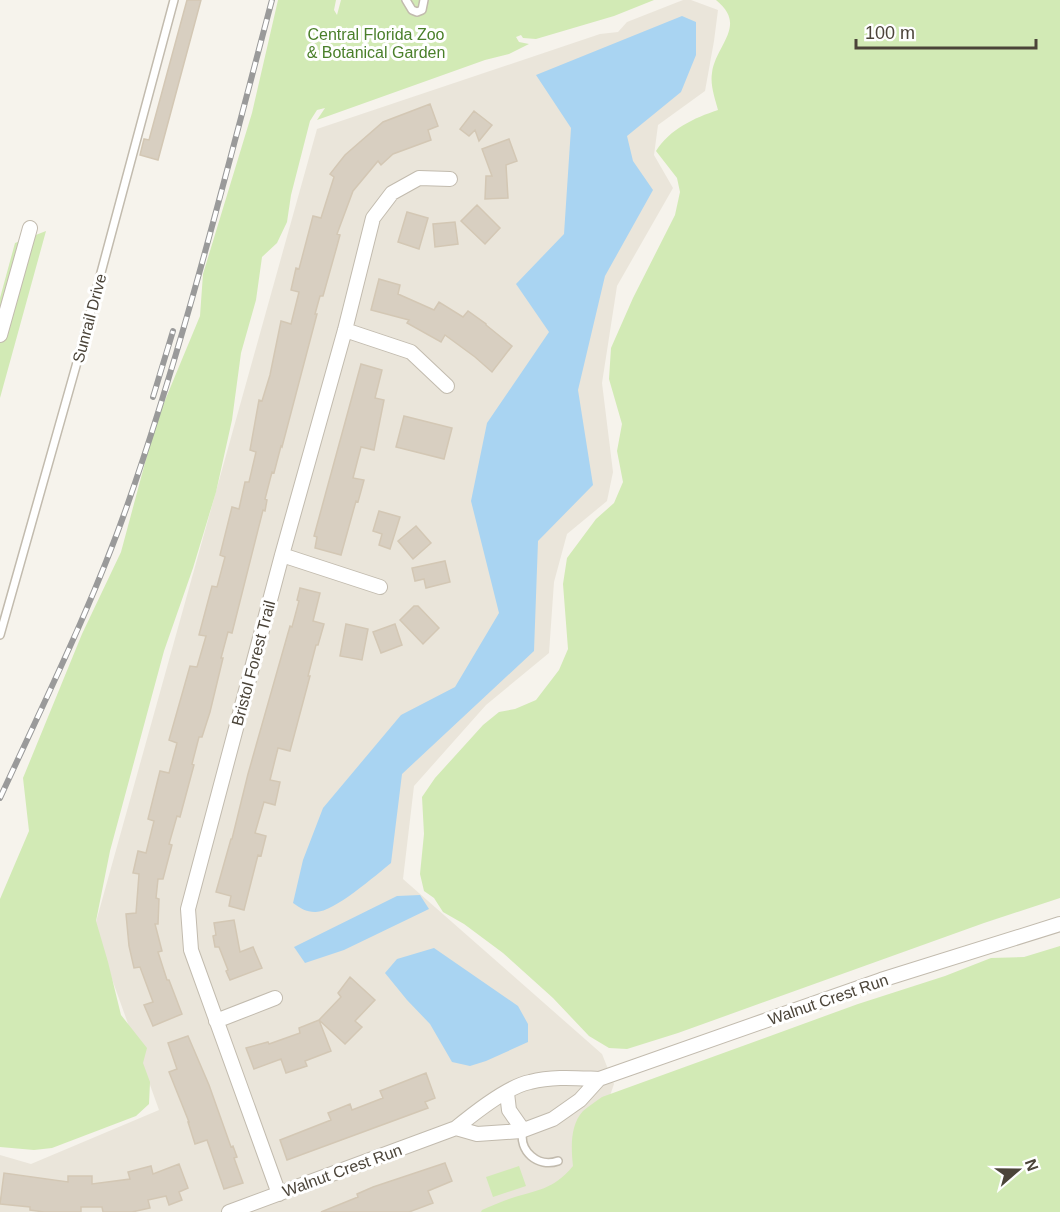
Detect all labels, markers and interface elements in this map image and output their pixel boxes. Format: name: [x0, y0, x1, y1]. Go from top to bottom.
scale bar: [856, 12, 1036, 50]
text: 100 m: [865, 23, 915, 43]
park label: Central Florida Zoo & Botanical Garden: [307, 26, 445, 61]
street label: Sunrail Drive: [69, 272, 110, 365]
street label: Bristol Forest Trail: [229, 599, 278, 728]
street label: Walnut Crest Run: [766, 971, 890, 1028]
north arrow: [988, 1140, 1048, 1200]
street label: Walnut Crest Run: [280, 1141, 404, 1200]
text: N: [1022, 1157, 1042, 1173]

